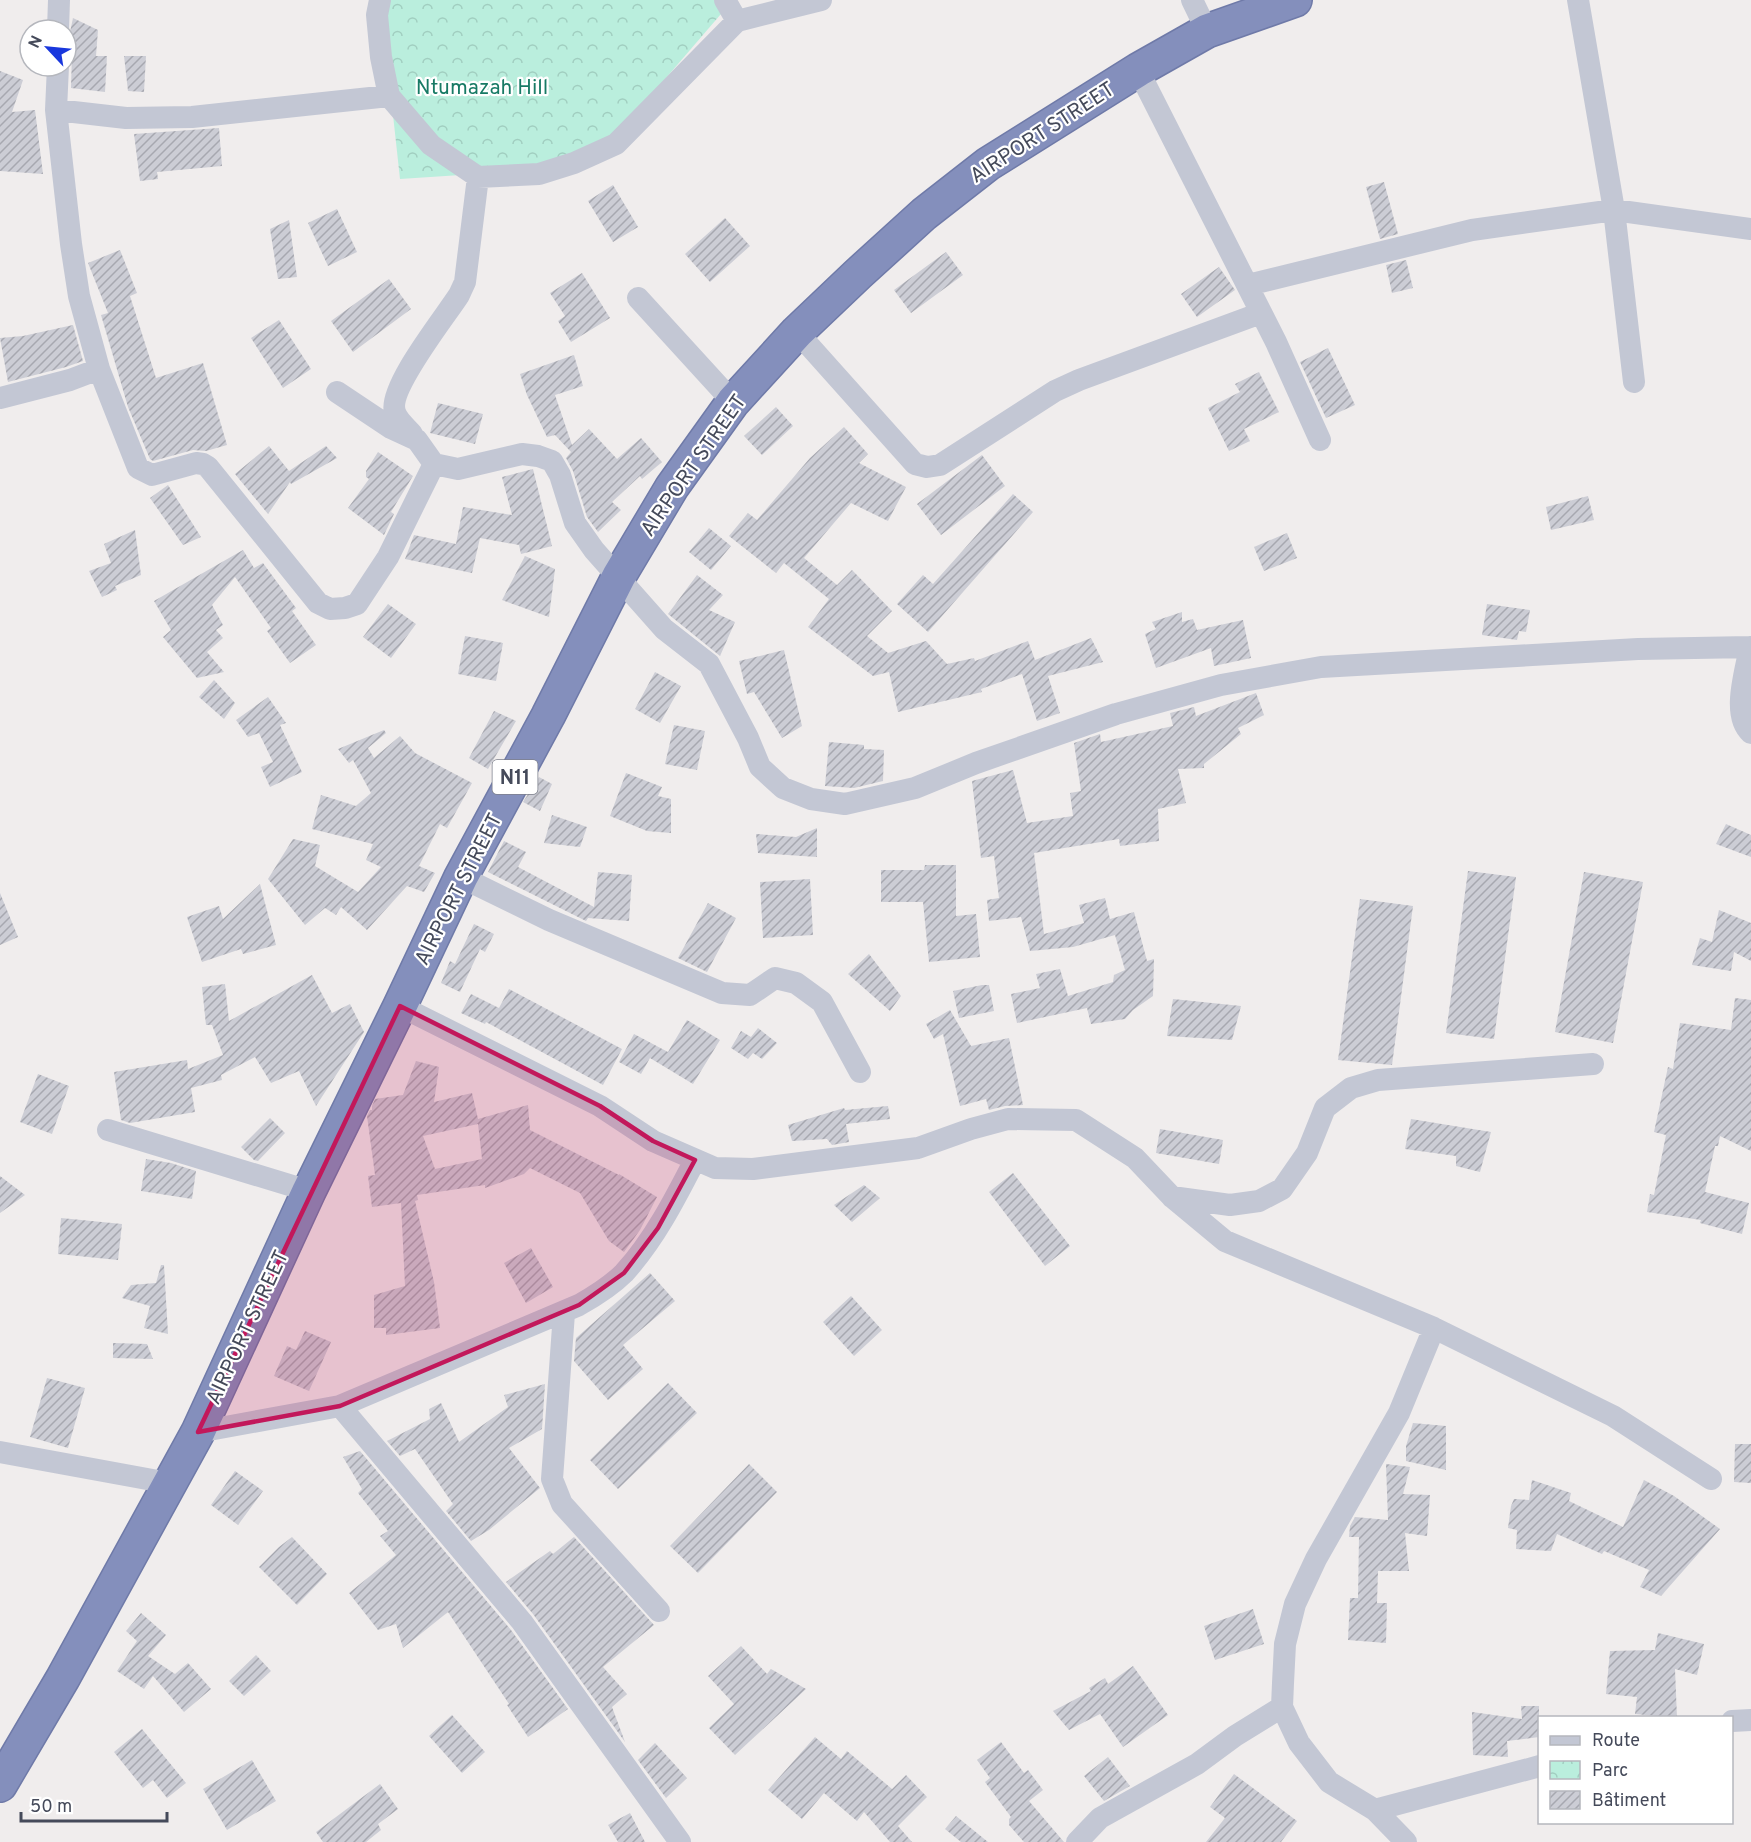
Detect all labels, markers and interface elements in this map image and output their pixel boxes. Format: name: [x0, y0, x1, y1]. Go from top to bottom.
north arrow: [18, 18, 78, 78]
text: N: [25, 33, 48, 52]
park label: Ntumazah Hill: [416, 75, 548, 102]
street label: AIRPORT STREET: [965, 76, 1120, 190]
street label: AIRPORT STREET: [635, 389, 753, 542]
road number: N11: [492, 760, 538, 794]
street label: AIRPORT STREET: [409, 809, 509, 970]
street label: AIRPORT STREET: [201, 1246, 296, 1409]
legend: [1538, 1716, 1733, 1824]
text: Route: [1592, 1730, 1640, 1753]
text: Parc: [1592, 1760, 1628, 1783]
scale bar: [21, 1785, 166, 1823]
text: Bâtiment: [1592, 1790, 1666, 1813]
text: 50 m: [30, 1796, 72, 1819]

